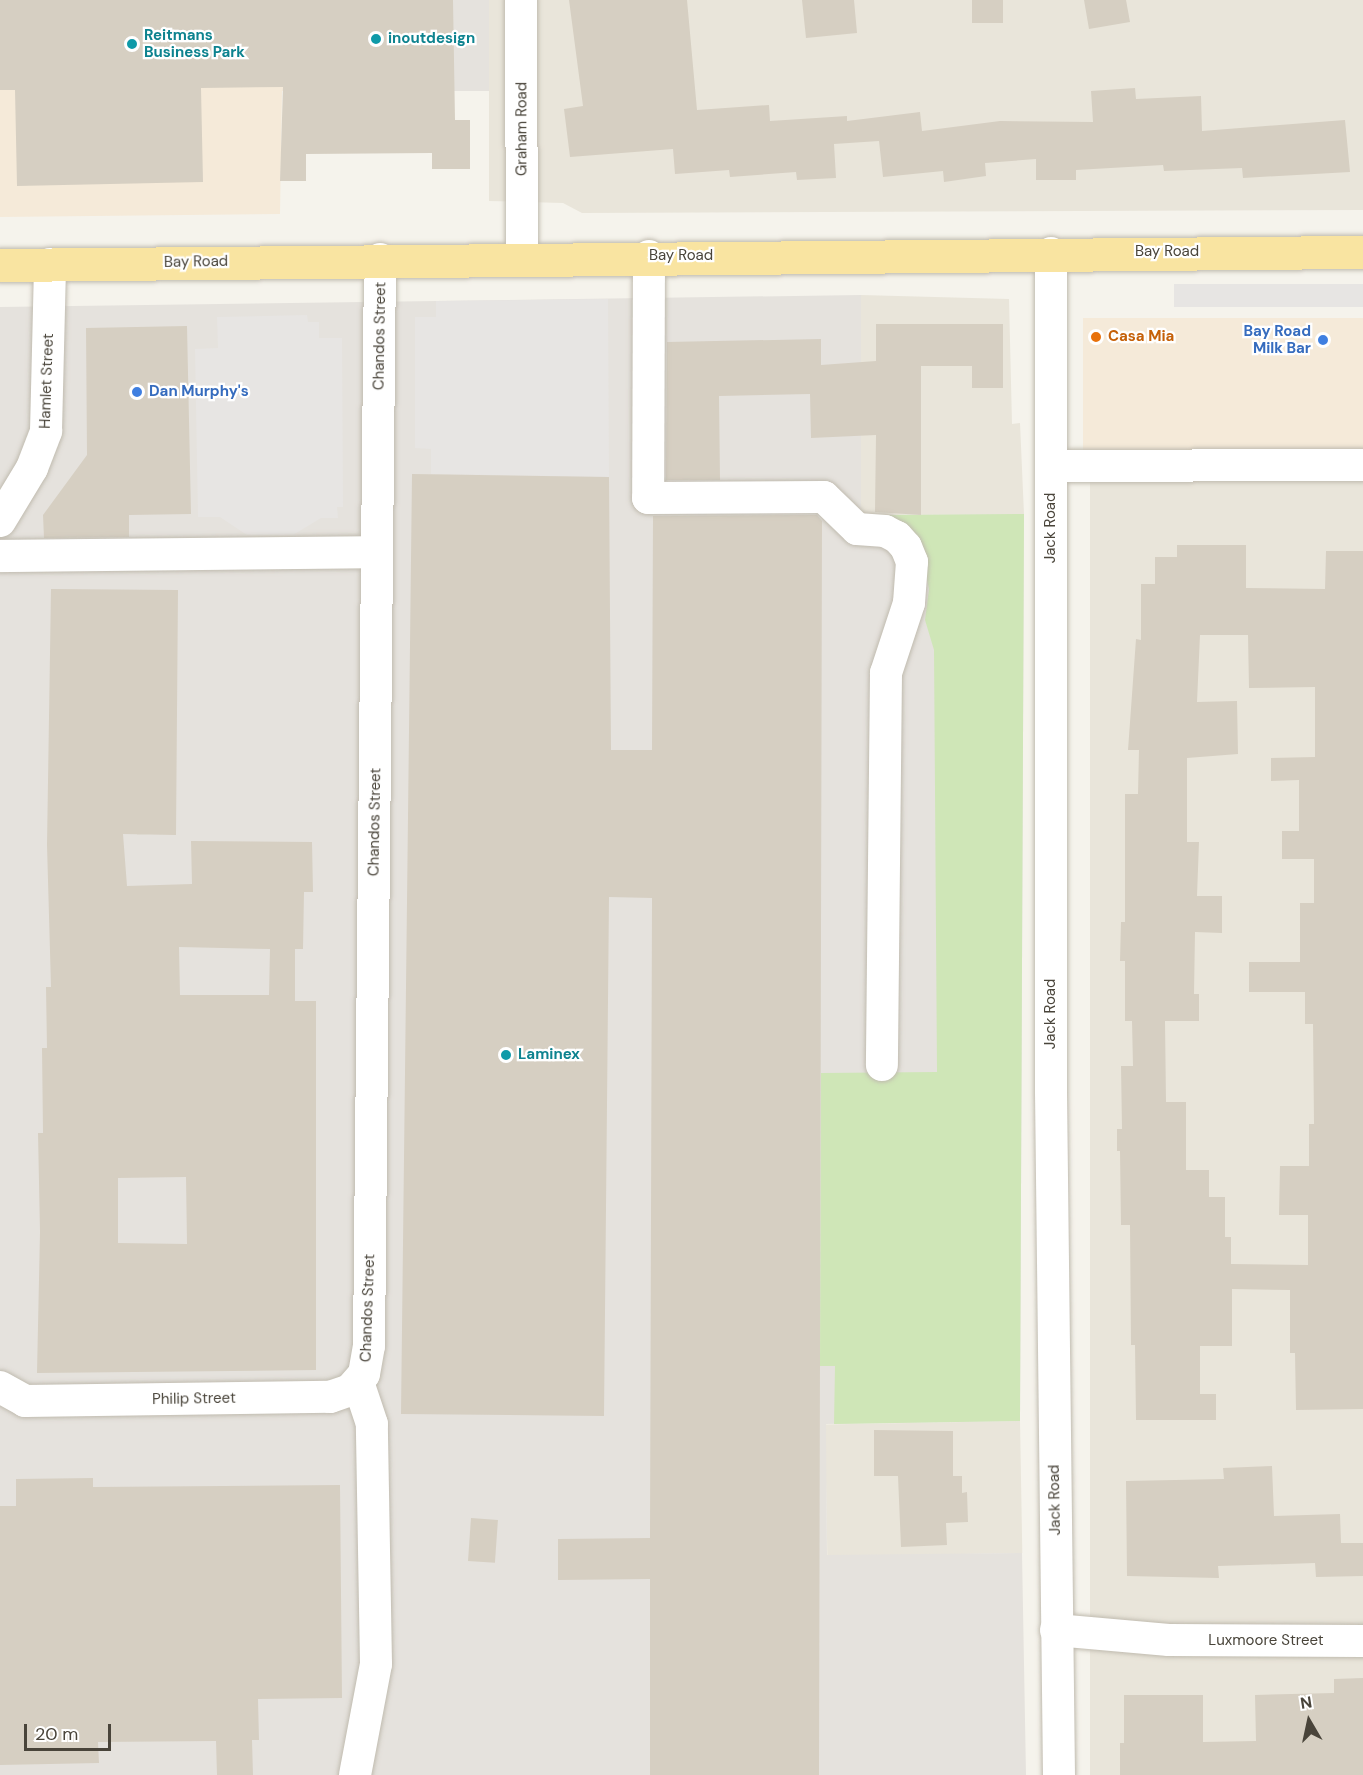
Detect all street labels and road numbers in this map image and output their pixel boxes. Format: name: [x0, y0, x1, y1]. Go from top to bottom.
street label: Graham Road: [513, 82, 531, 176]
street label: Bay Road: [1135, 243, 1199, 261]
street label: Bay Road: [649, 247, 713, 265]
street label: Bay Road: [164, 252, 228, 272]
street label: Chandos Street: [370, 282, 390, 390]
street label: Hamlet Street: [36, 333, 58, 429]
street label: Jack Road: [1042, 493, 1060, 563]
street label: Chandos Street: [365, 768, 385, 876]
street label: Jack Road: [1042, 979, 1060, 1049]
street label: Chandos Street: [357, 1253, 379, 1363]
street label: Philip Street: [152, 1389, 236, 1409]
street label: Jack Road: [1045, 1464, 1065, 1536]
street label: Luxmoore Street: [1208, 1632, 1324, 1650]

